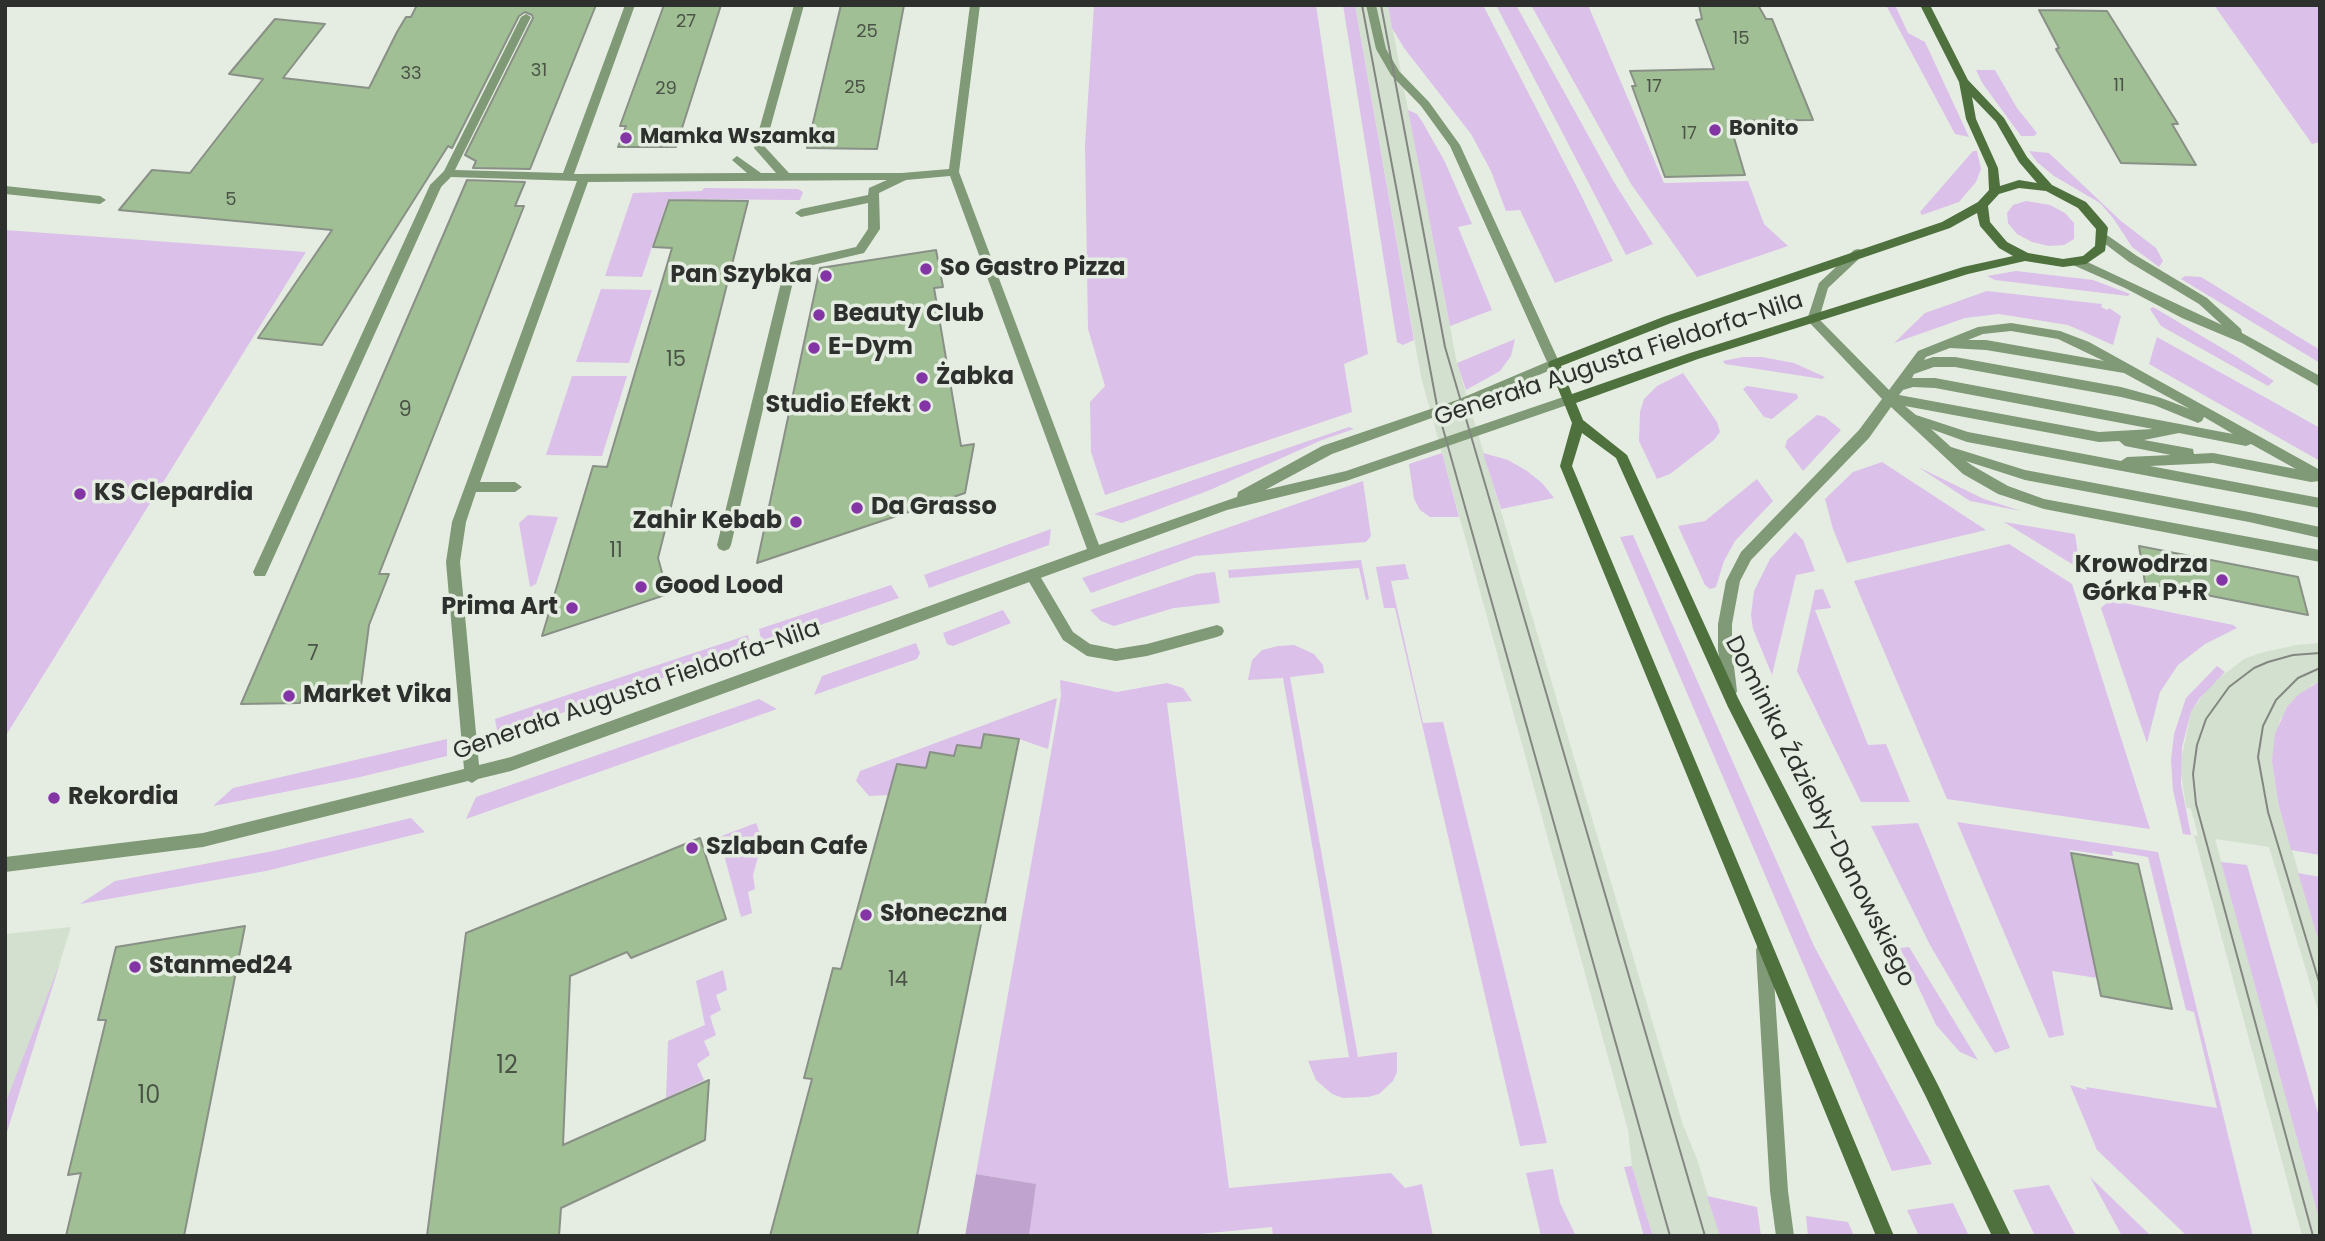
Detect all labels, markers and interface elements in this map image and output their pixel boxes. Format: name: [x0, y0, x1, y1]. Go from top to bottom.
house number: 27: [676, 11, 696, 33]
house number: 25: [856, 21, 878, 43]
house number: 15: [1732, 28, 1750, 50]
house number: 31: [531, 60, 547, 82]
house number: 33: [400, 63, 422, 85]
house number: 11: [2113, 75, 2125, 97]
house number: 17: [1646, 76, 1662, 98]
house number: 25: [844, 77, 866, 99]
house number: 29: [655, 78, 677, 100]
place label: Bonito: [1729, 117, 1798, 143]
marker: Bonito: [1707, 122, 1723, 138]
house number: 17: [1681, 123, 1697, 145]
place label: Mamka Wszamka: [640, 125, 835, 151]
marker: Mamka Wszamka: [618, 130, 634, 146]
house number: 5: [225, 189, 237, 211]
place label: So Gastro Pizza: [940, 255, 1126, 283]
marker: So Gastro Pizza: [918, 261, 934, 277]
place label: Pan Szybka: [670, 262, 812, 290]
marker: Pan Szybka: [818, 268, 834, 284]
street label: Generała Augusta Fieldorfa-Nila: [1431, 287, 1807, 433]
place label: Beauty Club: [833, 301, 984, 329]
marker: Beauty Club: [811, 307, 827, 323]
place label: E-Dym: [828, 334, 913, 362]
marker: E-Dym: [806, 340, 822, 356]
house number: 15: [666, 348, 686, 374]
place label: Żabka: [936, 364, 1014, 392]
marker: Żabka: [914, 370, 930, 386]
place label: Studio Efekt: [766, 392, 911, 420]
house number: 9: [398, 398, 412, 424]
marker: Studio Efekt: [917, 398, 933, 414]
place label: KS Clepardia: [94, 480, 253, 508]
marker: KS Clepardia: [72, 486, 88, 502]
place label: Da Grasso: [871, 494, 997, 522]
marker: Da Grasso: [849, 500, 865, 516]
place label: Zahir Kebab: [632, 508, 782, 536]
marker: Zahir Kebab: [788, 514, 804, 530]
house number: 11: [609, 539, 623, 565]
place label: Krowodrza Górka P+R: [2075, 552, 2208, 608]
marker: Krowodrza Górka P+R: [2214, 572, 2230, 588]
place label: Good Lood: [655, 573, 784, 601]
marker: Good Lood: [633, 579, 649, 595]
place label: Prima Art: [441, 594, 558, 622]
marker: Prima Art: [564, 600, 580, 616]
street label: Generała Augusta Fieldorfa-Nila: [450, 615, 824, 767]
street label: Dominika Ździebły-Danowskiego: [1718, 632, 1920, 992]
house number: 7: [307, 642, 319, 668]
place label: Market Vika: [303, 682, 452, 710]
marker: Market Vika: [281, 688, 297, 704]
place label: Rekordia: [68, 784, 178, 812]
marker: Rekordia: [46, 790, 62, 806]
place label: Szlaban Cafe: [706, 834, 868, 862]
marker: Szlaban Cafe: [684, 840, 700, 856]
place label: Słoneczna: [880, 901, 1008, 929]
marker: Słoneczna: [858, 907, 874, 923]
place label: Stanmed24: [149, 953, 292, 981]
marker: Stanmed24: [127, 959, 143, 975]
house number: 14: [888, 968, 908, 994]
house number: 12: [496, 1053, 518, 1081]
house number: 10: [138, 1083, 160, 1111]

